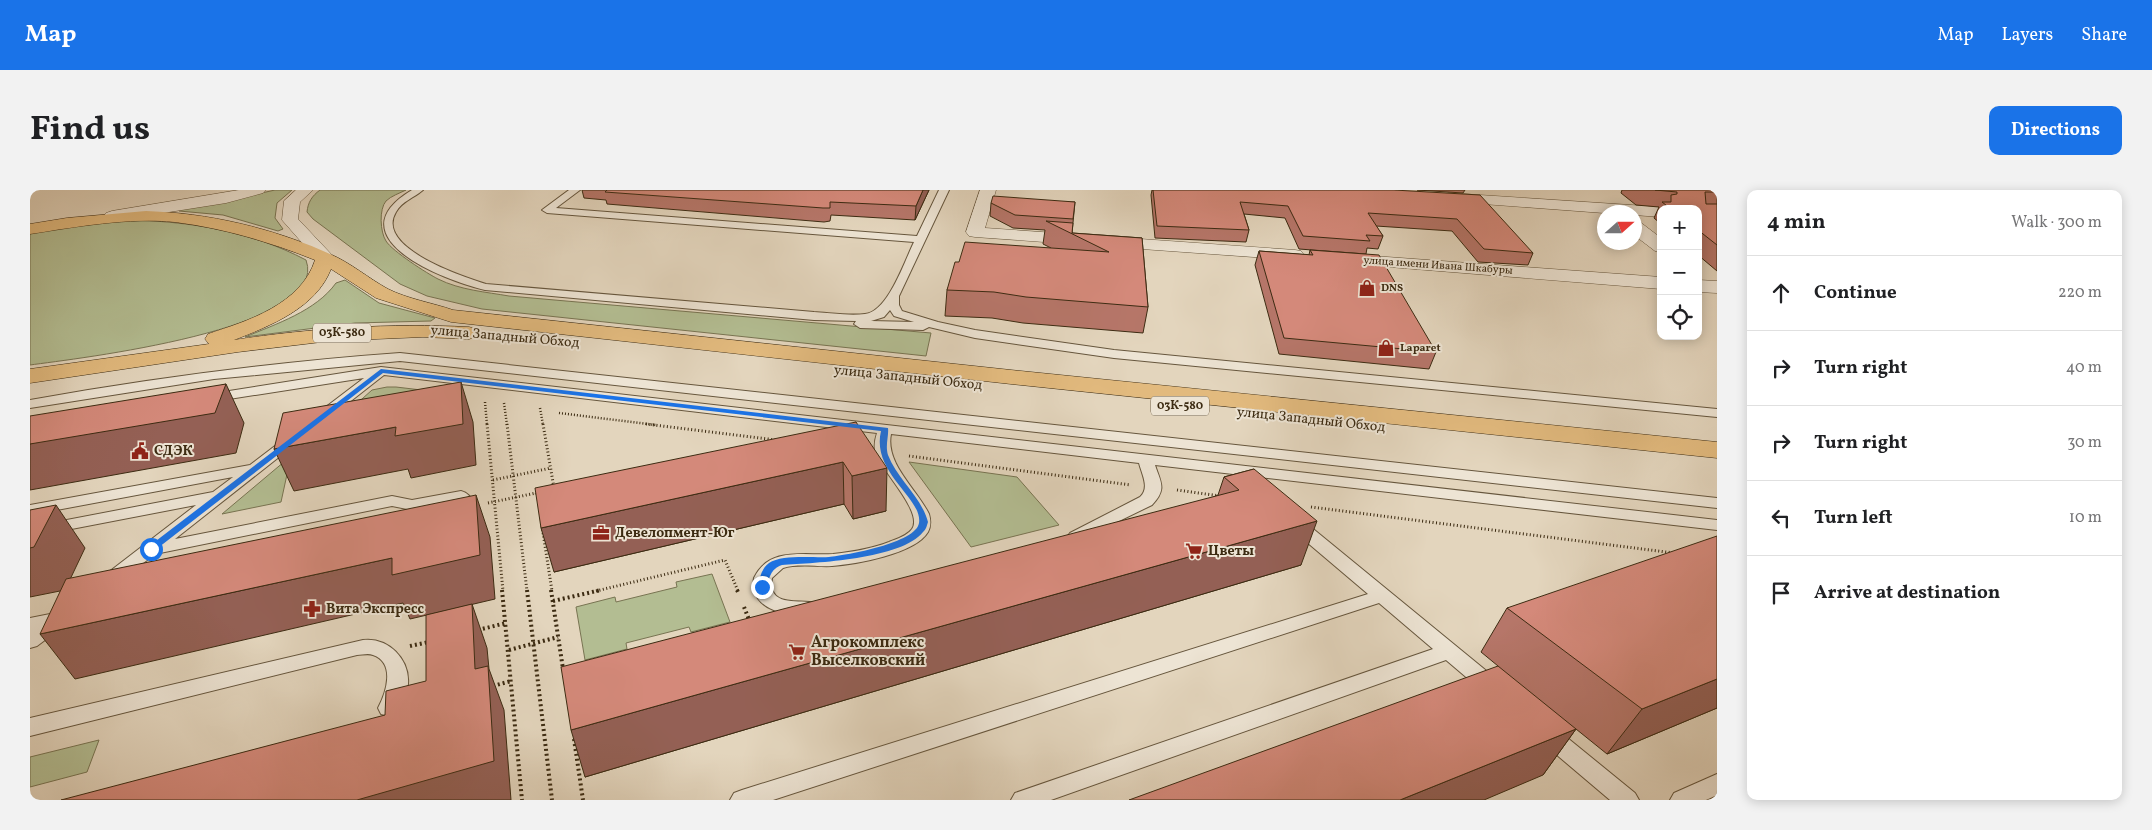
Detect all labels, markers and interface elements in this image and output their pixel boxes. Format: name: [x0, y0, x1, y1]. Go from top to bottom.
text: Map: [25, 18, 76, 52]
text: Map: [1937, 23, 1973, 48]
text: Layers: [2001, 23, 2053, 48]
text: Share: [2081, 23, 2127, 48]
text: Find us: [30, 106, 150, 154]
button: Directions: [1989, 106, 2122, 155]
north arrow: [1597, 205, 1642, 250]
map controls: [1657, 205, 1702, 340]
button: +: [1657, 205, 1702, 250]
text: 4 min: [1767, 208, 1826, 237]
text: Walk · 300 m: [2011, 212, 2102, 234]
button: −: [1657, 250, 1702, 295]
street label: улица имени Ивана Шкабуры: [1363, 253, 1513, 279]
shop icon: DNS: [1357, 278, 1377, 298]
icon: ahead: [1767, 279, 1795, 307]
text: Continue: [1814, 280, 1897, 306]
place label: DNS: [1381, 281, 1403, 296]
text: 220 m: [2058, 282, 2102, 304]
button: locate: [1657, 295, 1702, 340]
street label: улица Западный Обход: [430, 321, 580, 353]
road number: 03К-580: [313, 324, 371, 342]
shop icon: Laparet: [1376, 338, 1396, 358]
place label: Laparet: [1400, 341, 1441, 356]
icon: right: [1767, 354, 1795, 382]
text: Turn right: [1814, 355, 1907, 381]
text: 40 m: [2066, 357, 2102, 379]
street label: улица Западный Обход: [833, 361, 983, 395]
road number: 03К-580: [1151, 397, 1209, 416]
street label: улица Западный Обход: [1236, 403, 1386, 437]
icon: right: [1767, 429, 1795, 457]
text: Turn right: [1814, 430, 1907, 456]
text: 30 m: [2067, 432, 2102, 454]
public building icon: СДЭК: [130, 441, 150, 461]
place label: СДЭК: [154, 442, 193, 461]
icon: left: [1767, 504, 1795, 532]
text: Turn left: [1814, 505, 1893, 531]
text: 10 m: [2069, 507, 2102, 529]
office icon: Девелопмент-Юг: [591, 523, 611, 543]
place label: Девелопмент-Юг: [615, 524, 735, 543]
route start: [140, 538, 163, 561]
supermarket icon: Цветы: [1184, 541, 1204, 561]
place label: Цветы: [1208, 542, 1254, 561]
route end: [751, 576, 774, 599]
icon: arrive: [1767, 579, 1795, 607]
text: Arrive at destination: [1814, 580, 2000, 606]
pharmacy icon: Вита Экспресс: [302, 599, 322, 619]
place label: Вита Экспресс: [326, 600, 425, 619]
place label: Агрокомплекс Выселковский: [811, 632, 925, 672]
supermarket icon: Агрокомплекс Выселковский: [787, 642, 807, 662]

